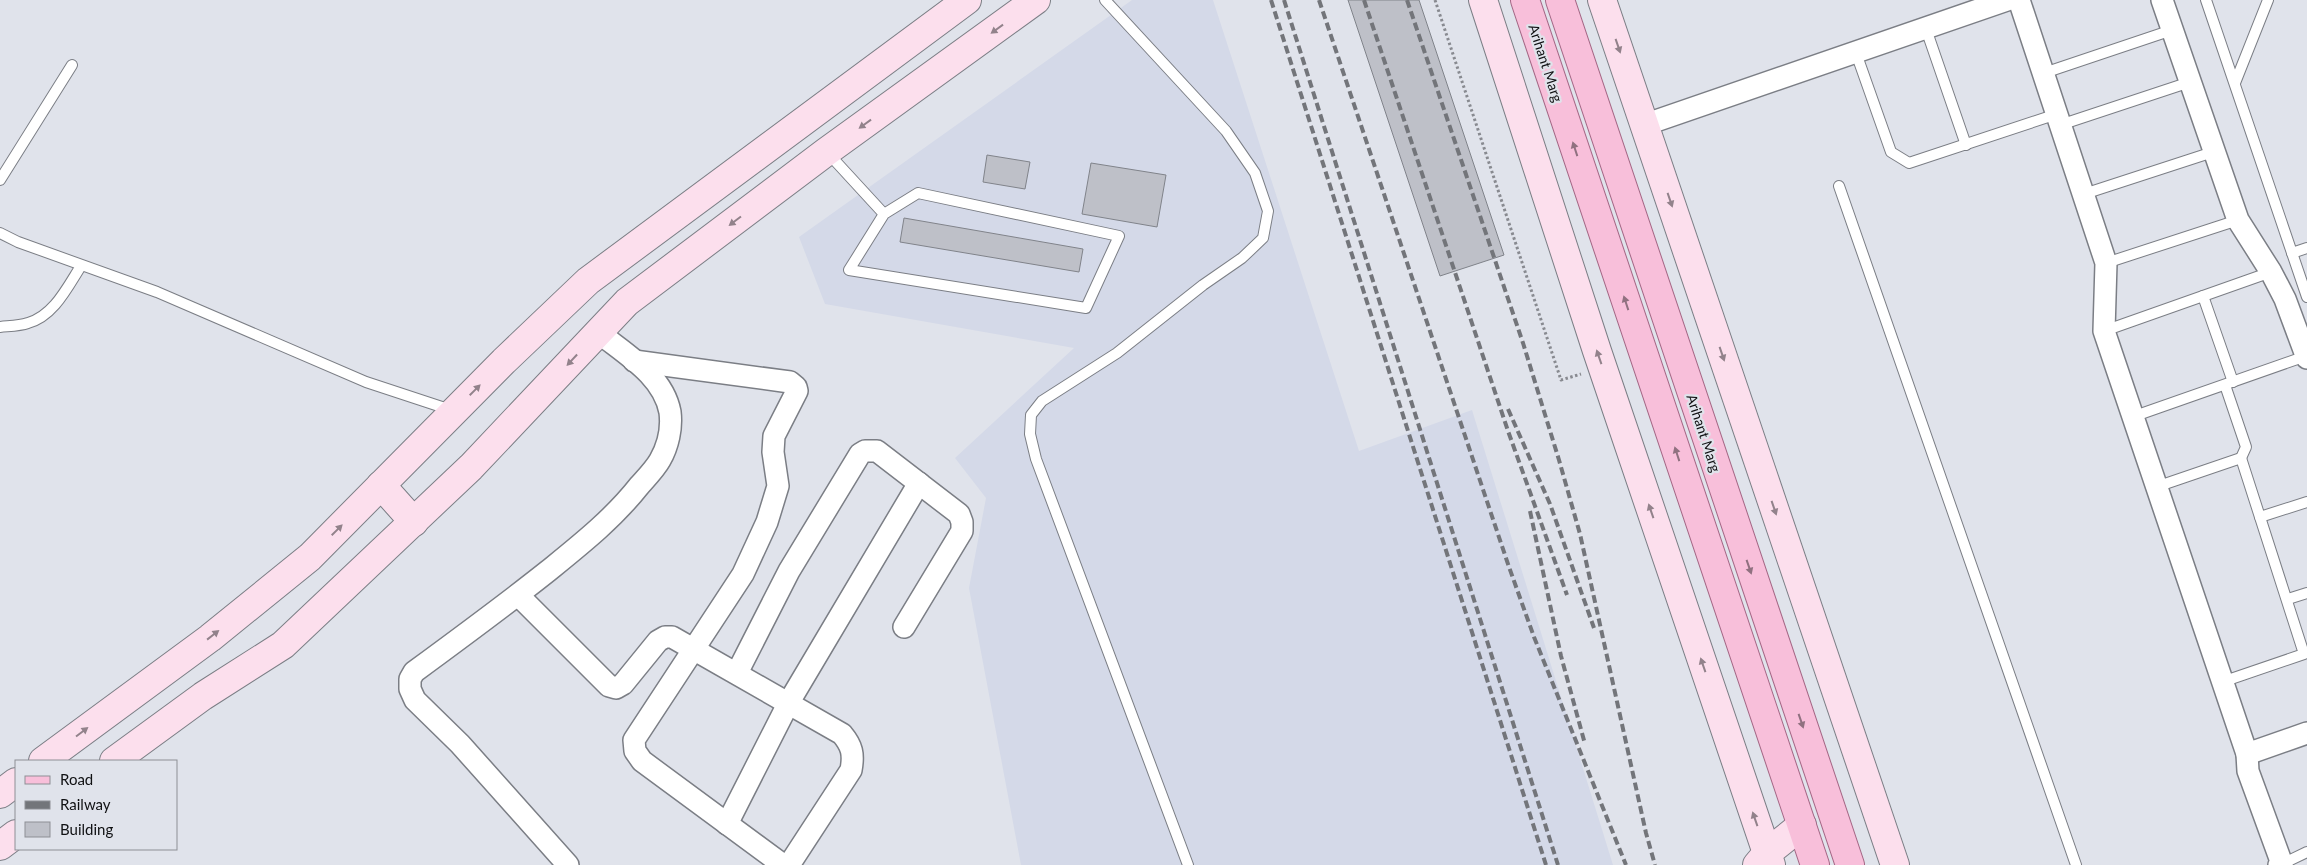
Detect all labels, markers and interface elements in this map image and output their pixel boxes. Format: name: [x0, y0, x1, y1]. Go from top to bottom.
street label: Arihant Marg: [1525, 22, 1567, 104]
one-way arrow: [991, 23, 1004, 34]
one-way arrow: [1614, 39, 1622, 54]
one-way arrow: [858, 119, 872, 129]
one-way arrow: [1571, 141, 1579, 156]
one-way arrow: [1666, 193, 1674, 208]
one-way arrow: [729, 215, 742, 226]
one-way arrow: [1622, 295, 1630, 310]
one-way arrow: [1718, 347, 1726, 362]
one-way arrow: [1595, 349, 1603, 364]
one-way arrow: [566, 354, 578, 366]
one-way arrow: [469, 384, 481, 396]
street label: Arihant Marg: [1683, 392, 1725, 474]
one-way arrow: [1672, 446, 1680, 461]
one-way arrow: [1770, 501, 1778, 516]
one-way arrow: [1647, 503, 1655, 518]
one-way arrow: [330, 524, 342, 536]
one-way arrow: [1745, 560, 1753, 575]
one-way arrow: [206, 630, 219, 641]
one-way arrow: [1699, 657, 1707, 672]
one-way arrow: [1798, 714, 1806, 729]
one-way arrow: [75, 726, 88, 737]
legend: [15, 760, 178, 850]
text: Road: [60, 770, 93, 788]
text: Railway: [60, 795, 111, 813]
one-way arrow: [1751, 811, 1759, 826]
text: Building: [60, 820, 113, 838]

